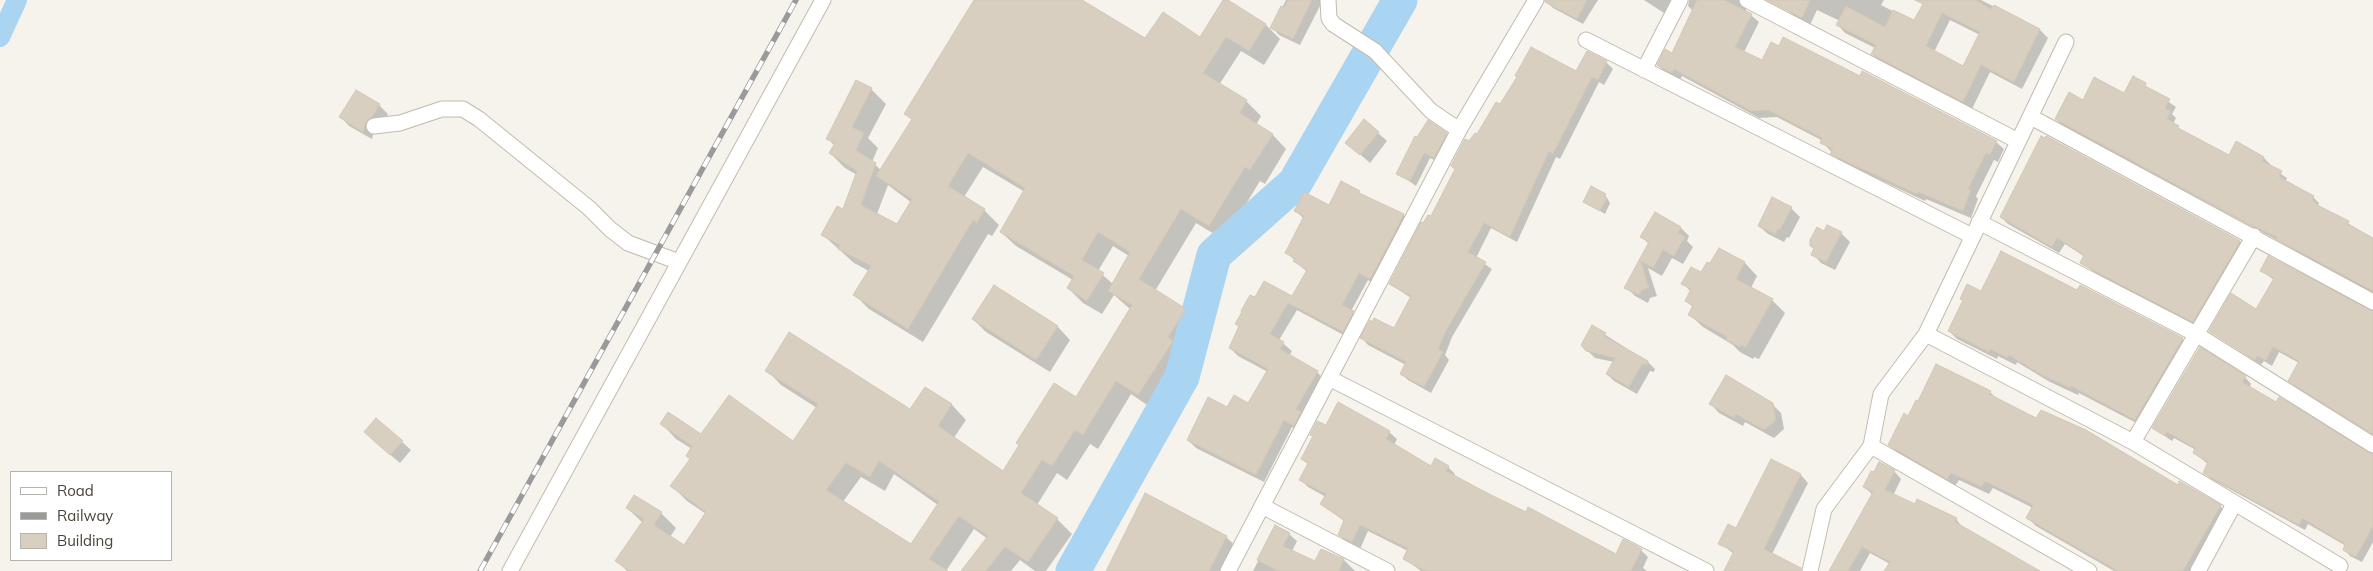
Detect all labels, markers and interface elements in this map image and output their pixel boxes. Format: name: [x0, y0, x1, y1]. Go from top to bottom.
legend: [10, 471, 172, 561]
text: Road: [57, 481, 94, 500]
text: Railway: [57, 506, 113, 525]
text: Building: [57, 531, 113, 550]

